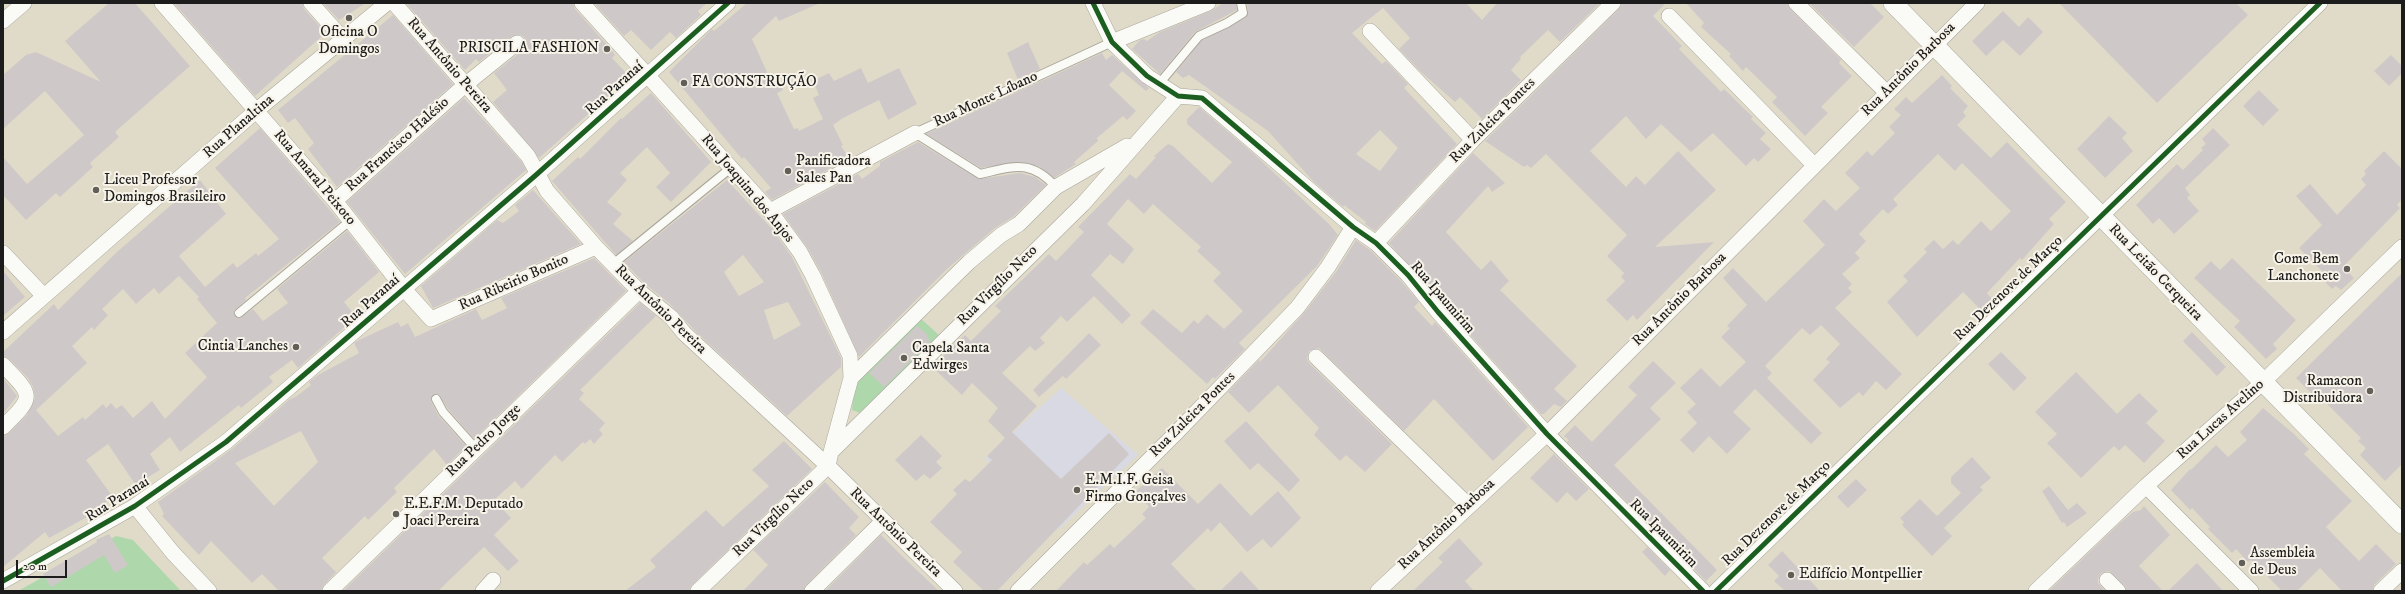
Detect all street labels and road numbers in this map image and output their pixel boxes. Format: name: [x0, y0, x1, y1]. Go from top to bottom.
street label: Rua Antônio Pereira: [403, 15, 495, 117]
street label: Rua Antônio Barbosa: [1858, 19, 1960, 121]
street label: Rua Paranaí: [582, 58, 648, 120]
street label: Rua Monte Líbano: [931, 68, 1041, 132]
street label: Rua Zuleica Pontes: [1446, 74, 1540, 168]
street label: Rua Planaltina: [200, 91, 278, 163]
street label: Rua Francisco Halésio: [343, 94, 453, 196]
street label: Rua Amaral Peixoto: [269, 127, 359, 229]
street label: Rua Joaquim dos Anjos: [697, 131, 797, 247]
street label: Rua Leitão Cerqueira: [2104, 221, 2206, 325]
street label: Rua Dezenove de Março: [1951, 232, 2067, 346]
street label: Rua Virgílio Neto: [954, 242, 1042, 330]
street label: Rua Antônio Barbosa: [1629, 249, 1731, 351]
street label: Rua Ribeirio Bonito: [456, 251, 572, 315]
street label: Rua Ipaumirim: [1406, 258, 1478, 338]
street label: Rua Antônio Pereira: [610, 262, 710, 358]
street label: Rua Paranaí: [338, 272, 404, 332]
street label: Rua Zuleica Pontes: [1146, 368, 1240, 462]
street label: Rua Lucas Avelino: [2174, 376, 2268, 464]
street label: Rua Pedro Jorge: [443, 401, 525, 481]
street label: Rua Dezenove de Março: [1719, 457, 1835, 571]
street label: Rua Paranaí: [83, 473, 153, 527]
street label: Rua Virgílio Neto: [730, 475, 818, 561]
street label: Rua Antônio Barbosa: [1395, 476, 1499, 574]
street label: Rua Antônio Pereira: [845, 485, 945, 581]
street label: Rua Ipaumirim: [1625, 496, 1701, 572]

